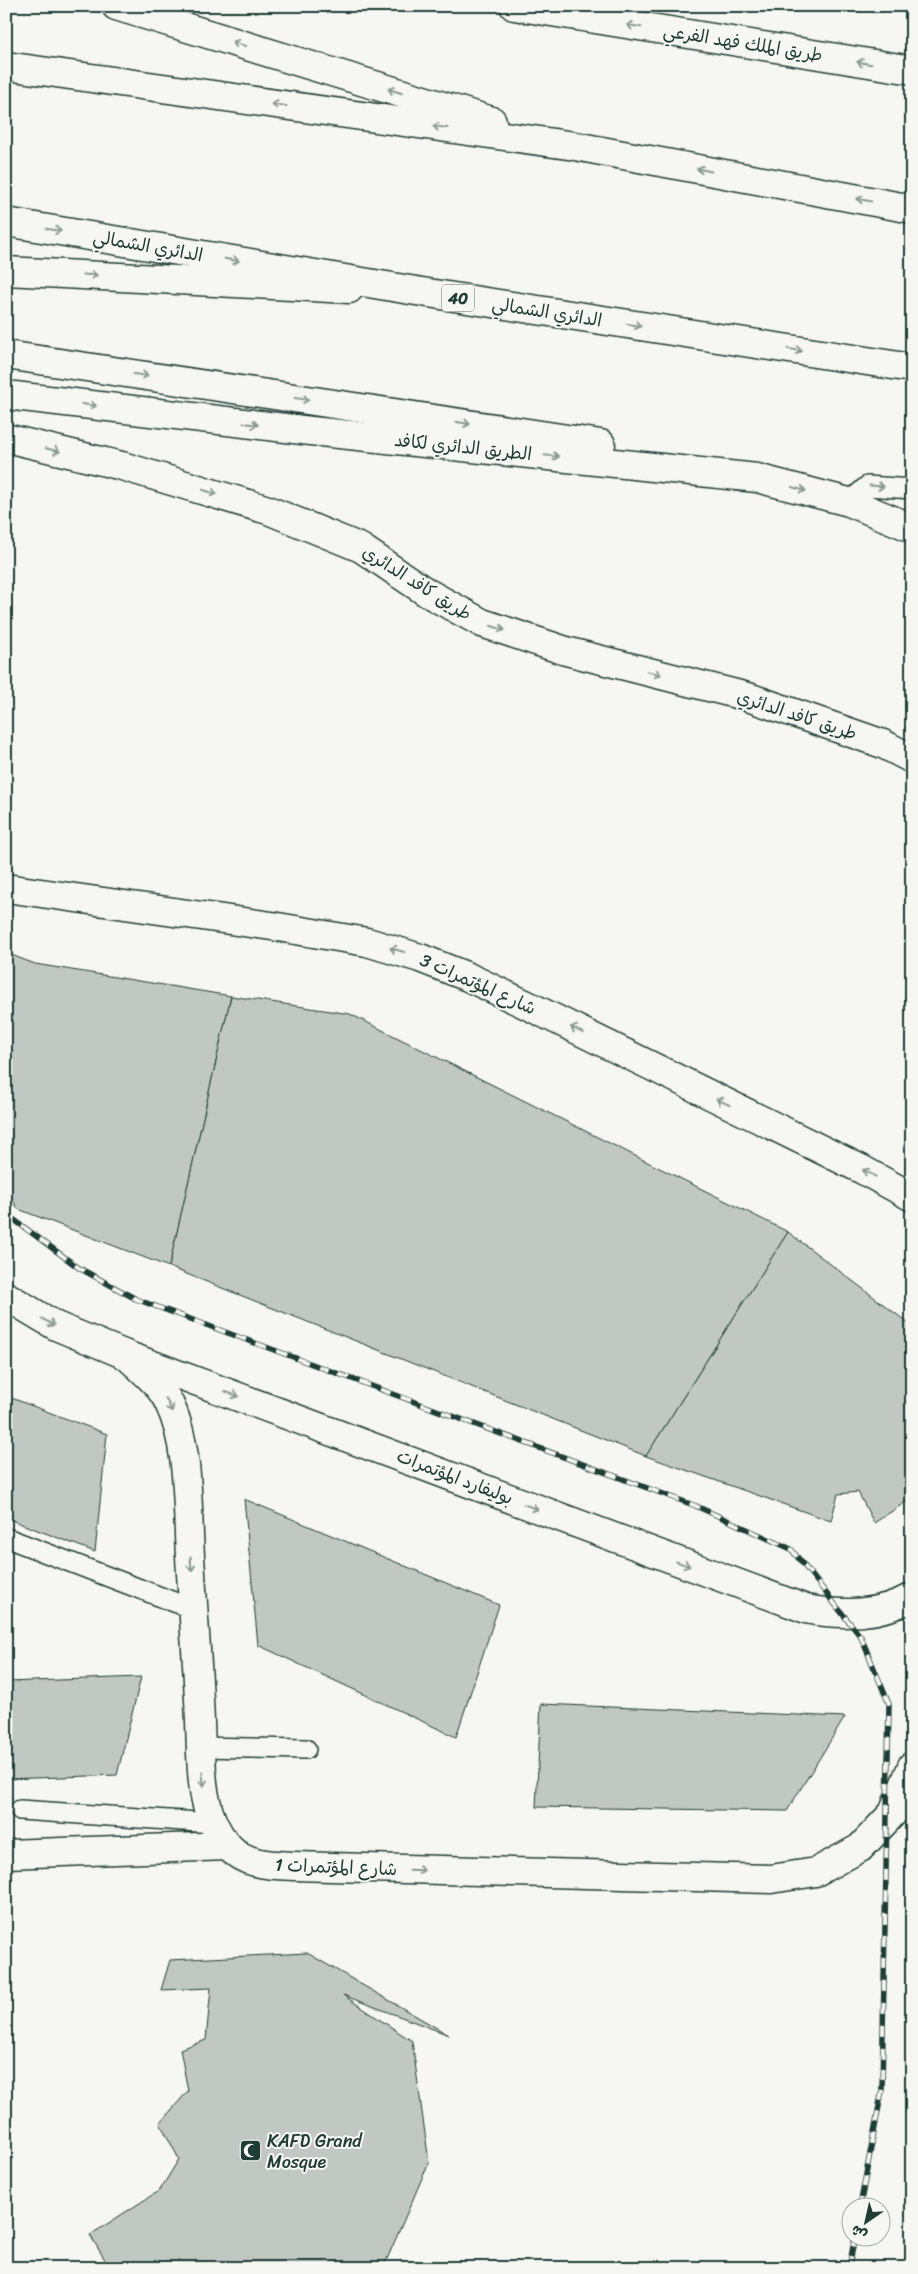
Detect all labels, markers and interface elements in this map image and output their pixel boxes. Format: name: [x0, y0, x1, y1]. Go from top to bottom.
street label: طريق الملك فهد الفرعي: [661, 15, 825, 71]
one-way arrow: [626, 20, 642, 30]
one-way arrow: [231, 38, 247, 48]
one-way arrow: [856, 57, 872, 67]
one-way arrow: [387, 86, 403, 96]
one-way arrow: [271, 100, 287, 110]
one-way arrow: [432, 122, 448, 132]
one-way arrow: [696, 165, 712, 175]
one-way arrow: [856, 194, 872, 204]
street label: الدائري الشمالي: [91, 221, 205, 271]
one-way arrow: [46, 226, 62, 236]
one-way arrow: [223, 256, 239, 266]
one-way arrow: [82, 271, 98, 280]
road number: 40: [442, 284, 474, 312]
street label: الدائري الشمالي: [490, 288, 604, 336]
one-way arrow: [626, 321, 642, 331]
one-way arrow: [786, 345, 802, 355]
one-way arrow: [133, 370, 149, 380]
one-way arrow: [293, 394, 309, 404]
one-way arrow: [81, 400, 97, 410]
one-way arrow: [454, 418, 470, 428]
one-way arrow: [243, 419, 259, 429]
street label: الطريق الدائري لكافد: [393, 424, 533, 470]
one-way arrow: [45, 446, 61, 455]
one-way arrow: [543, 451, 559, 461]
one-way arrow: [869, 482, 885, 491]
one-way arrow: [791, 484, 807, 494]
one-way arrow: [202, 488, 218, 497]
street label: طريق كافد الدائري: [356, 536, 478, 630]
one-way arrow: [489, 624, 505, 634]
one-way arrow: [645, 669, 661, 678]
street label: طريق كافد الدائري: [733, 680, 861, 750]
street label: شارع المؤتمرات 3: [415, 944, 541, 1024]
one-way arrow: [389, 945, 405, 955]
one-way arrow: [570, 1025, 585, 1034]
one-way arrow: [716, 1097, 731, 1106]
one-way arrow: [862, 1168, 877, 1177]
one-way arrow: [40, 1317, 54, 1327]
one-way arrow: [223, 1390, 239, 1399]
one-way arrow: [164, 1397, 174, 1412]
street label: بوليفارد المؤتمرات: [392, 1440, 518, 1514]
one-way arrow: [523, 1502, 538, 1512]
one-way arrow: [186, 1556, 195, 1572]
one-way arrow: [675, 1560, 690, 1569]
one-way arrow: [198, 1771, 208, 1787]
street label: شارع المؤتمرات 1: [274, 1849, 398, 1885]
one-way arrow: [409, 1865, 425, 1874]
place label: KAFD Grand Mosque: [267, 2125, 363, 2178]
mosque icon: KAFD Grand Mosque: [239, 2139, 263, 2163]
north arrow: [840, 2196, 890, 2246]
text: ش: [846, 2218, 872, 2247]

